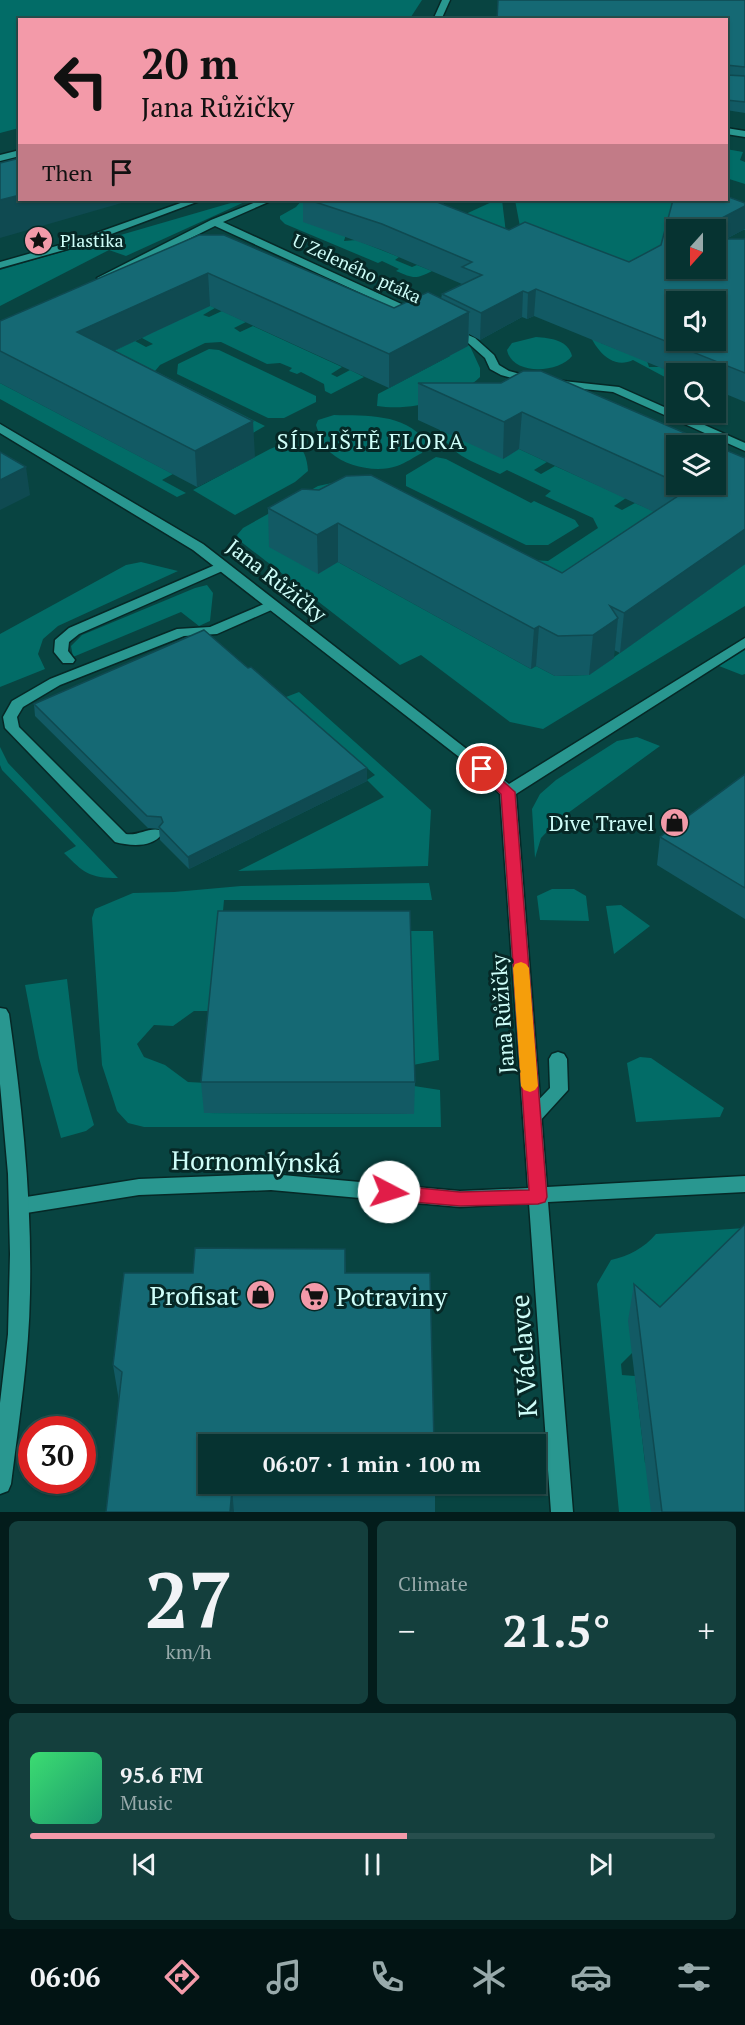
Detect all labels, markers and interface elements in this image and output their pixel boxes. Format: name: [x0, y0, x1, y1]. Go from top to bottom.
text: 20 m: [141, 35, 239, 91]
icon: left: [42, 42, 120, 120]
text: Jana Růžičky: [141, 89, 294, 125]
icon: arrive: [105, 156, 138, 189]
text: Then: [42, 158, 93, 187]
north arrow: [666, 219, 726, 279]
map controls: [666, 219, 726, 495]
place icon: Plastika: [23, 224, 55, 256]
place label: Plastika: [60, 228, 124, 252]
street label: U Zeleného ptáka: [289, 228, 425, 308]
button: sound: [666, 291, 726, 351]
button: search: [666, 363, 726, 423]
district label: SÍDLIŠTĚ FLORA: [277, 426, 465, 455]
button: layers: [666, 435, 726, 495]
street label: Jana Růžičky: [221, 532, 333, 628]
pin: [456, 743, 507, 794]
icon: arrive: [465, 752, 498, 785]
shop icon: Dive Travel: [659, 807, 691, 839]
place label: Dive Travel: [549, 809, 654, 837]
street label: Jana Růžičky: [484, 953, 520, 1074]
street label: Hornomlýnská: [171, 1143, 341, 1179]
position arrow: [357, 1160, 421, 1224]
place label: Profisat: [150, 1278, 239, 1312]
shop icon: Profisat: [244, 1279, 276, 1311]
place label: Potraviny: [336, 1279, 448, 1313]
supermarket icon: Potraviny: [299, 1280, 331, 1312]
street label: K Václavce: [502, 1294, 544, 1418]
speed limit sign: 30: [18, 1416, 96, 1494]
text: 06:07 · 1 min · 100 m: [263, 1449, 481, 1478]
text: 27: [144, 1547, 233, 1650]
text: Climate: [398, 1570, 468, 1597]
text: 21.5°: [502, 1600, 611, 1660]
text: −: [398, 1609, 416, 1652]
text: +: [697, 1609, 715, 1652]
text: km/h: [165, 1638, 212, 1665]
text: 95.6 FM: [120, 1760, 203, 1789]
text: Music: [120, 1789, 173, 1816]
icon: previous: [128, 1848, 161, 1881]
icon: pause: [356, 1848, 389, 1881]
icon: next: [584, 1848, 617, 1881]
icon: directions: [161, 1956, 203, 1998]
icon: music: [263, 1956, 305, 1998]
icon: phone: [366, 1956, 408, 1998]
icon: climate: [468, 1956, 510, 1998]
icon: car: [570, 1956, 612, 1998]
icon: filters: [673, 1956, 715, 1998]
text: 06:06: [30, 1959, 100, 1995]

